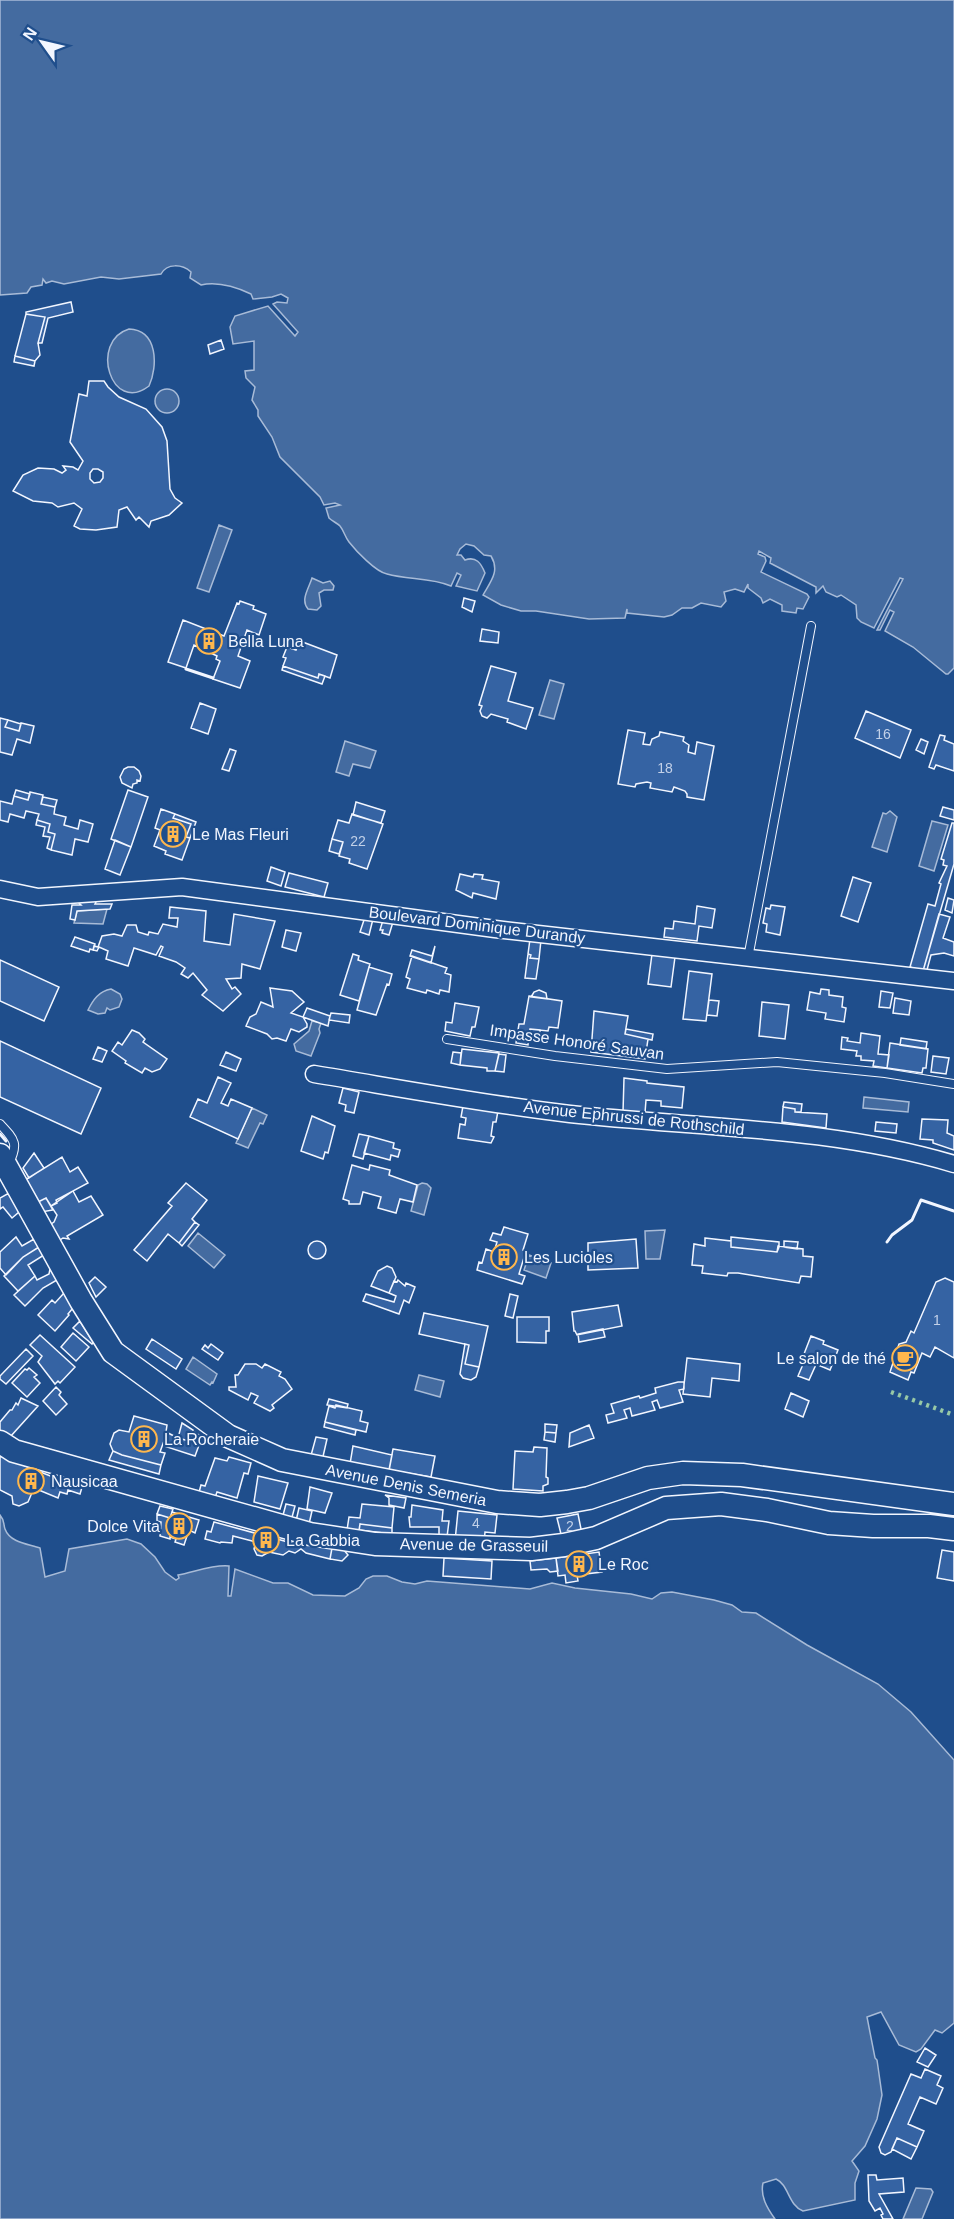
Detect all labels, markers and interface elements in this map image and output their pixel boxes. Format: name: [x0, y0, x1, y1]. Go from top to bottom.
north arrow: [12, 12, 72, 72]
text: N: [20, 24, 40, 43]
building icon: Bella Luna: [194, 626, 224, 656]
place label: Bella Luna: [228, 633, 304, 650]
house number: 16: [875, 726, 891, 742]
house number: 18: [657, 760, 673, 776]
building icon: Le Mas Fleuri: [158, 819, 188, 849]
place label: Le Mas Fleuri: [192, 826, 289, 843]
house number: 22: [350, 833, 366, 849]
street label: Boulevard Dominique Durandy: [368, 903, 586, 947]
street label: Impasse Honoré Sauvan: [489, 1021, 665, 1063]
street label: Avenue Ephrussi de Rothschild: [523, 1098, 745, 1138]
building icon: Les Lucioles: [489, 1242, 519, 1272]
place label: Les Lucioles: [524, 1249, 613, 1266]
house number: 1: [933, 1312, 941, 1328]
cafe icon: Le salon de thé: [890, 1343, 920, 1373]
place label: Le salon de thé: [777, 1350, 886, 1367]
building icon: La Rocheraie: [129, 1424, 159, 1454]
place label: La Rocheraie: [164, 1431, 259, 1448]
street label: Avenue Denis Semeria: [324, 1461, 488, 1509]
building icon: Nausicaa: [16, 1466, 46, 1496]
place label: Nausicaa: [51, 1473, 118, 1490]
building icon: Dolce Vita: [164, 1511, 194, 1541]
house number: 4: [472, 1515, 480, 1531]
place label: Dolce Vita: [87, 1518, 160, 1535]
house number: 2: [566, 1518, 574, 1534]
building icon: La Gabbia: [251, 1525, 281, 1555]
place label: La Gabbia: [286, 1532, 360, 1549]
street label: Avenue de Grasseuil: [400, 1535, 548, 1555]
building icon: Le Roc: [564, 1549, 594, 1579]
place label: Le Roc: [598, 1556, 649, 1573]

